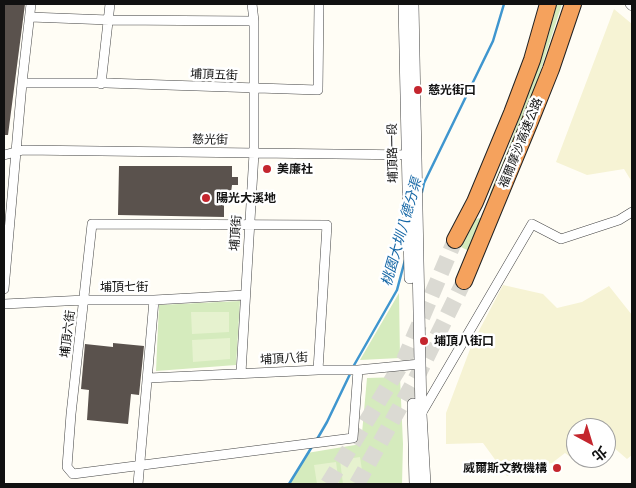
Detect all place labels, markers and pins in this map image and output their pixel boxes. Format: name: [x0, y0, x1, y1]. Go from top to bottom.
place label: 慈光街口: [428, 83, 476, 97]
marker: 慈光街口: [412, 84, 424, 96]
place label: 美廉社: [277, 162, 313, 176]
marker: 美廉社: [261, 163, 273, 175]
place label: 陽光大溪地: [216, 191, 276, 205]
marker: 陽光大溪地: [200, 192, 212, 204]
place label: 埔頂八街口: [434, 334, 494, 348]
marker: 埔頂八街口: [418, 335, 430, 347]
place label: 威爾斯文教機構: [463, 461, 547, 475]
marker: 威爾斯文教機構: [551, 462, 563, 474]

